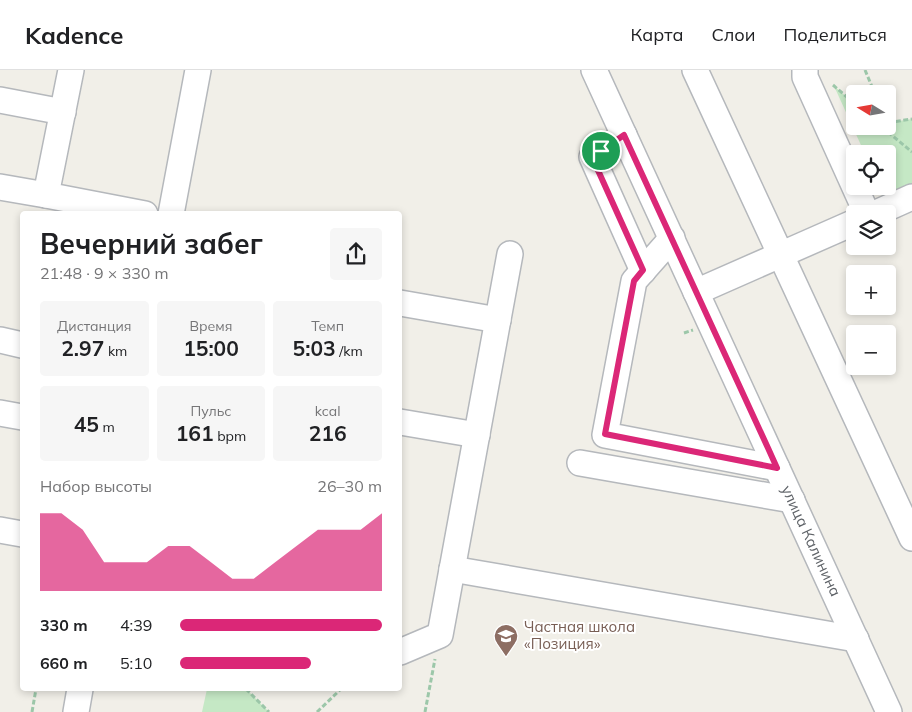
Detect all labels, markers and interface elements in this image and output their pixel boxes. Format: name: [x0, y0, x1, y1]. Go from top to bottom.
text: Kadence: [25, 20, 123, 50]
text: Карта: [631, 23, 683, 46]
text: Слои: [711, 23, 756, 46]
text: Поделиться: [784, 23, 887, 46]
north arrow: [846, 85, 896, 135]
map controls: [846, 85, 896, 375]
pin: [580, 130, 622, 172]
icon: arrive: [587, 137, 615, 165]
button: locate: [846, 145, 896, 195]
button: layers: [846, 205, 896, 255]
text: Вечерний забег: [40, 226, 263, 261]
button: share: [330, 228, 382, 280]
text: 21:48 · 9 × 330 m: [40, 263, 169, 283]
button: +: [846, 265, 896, 315]
text: Дистанция: [57, 317, 132, 335]
text: Время: [190, 317, 232, 335]
text: Темп: [311, 317, 344, 335]
button: −: [846, 325, 896, 375]
text: 2.97: [61, 335, 104, 361]
text: 15:00: [183, 335, 239, 361]
text: 5:03: [293, 335, 336, 361]
text: km: [104, 342, 127, 360]
text: /km: [336, 342, 363, 360]
text: Пульс: [191, 402, 231, 420]
text: kcal: [315, 402, 340, 420]
text: 45: [74, 411, 99, 437]
text: m: [99, 418, 115, 436]
text: 161: [176, 420, 214, 446]
text: 216: [309, 420, 347, 446]
text: bpm: [214, 427, 246, 445]
text: Набор высоты: [40, 476, 152, 496]
text: 26–30 m: [317, 476, 382, 496]
street label: улица Калинина: [777, 482, 846, 599]
text: 330 m: [40, 615, 88, 635]
text: 4:39: [120, 615, 152, 635]
place label: Частная школа «Позиция»: [524, 617, 635, 653]
school or university icon: Частная школа «Позиция»: [493, 623, 519, 657]
text: 660 m: [40, 653, 88, 673]
text: 5:10: [120, 653, 152, 673]

